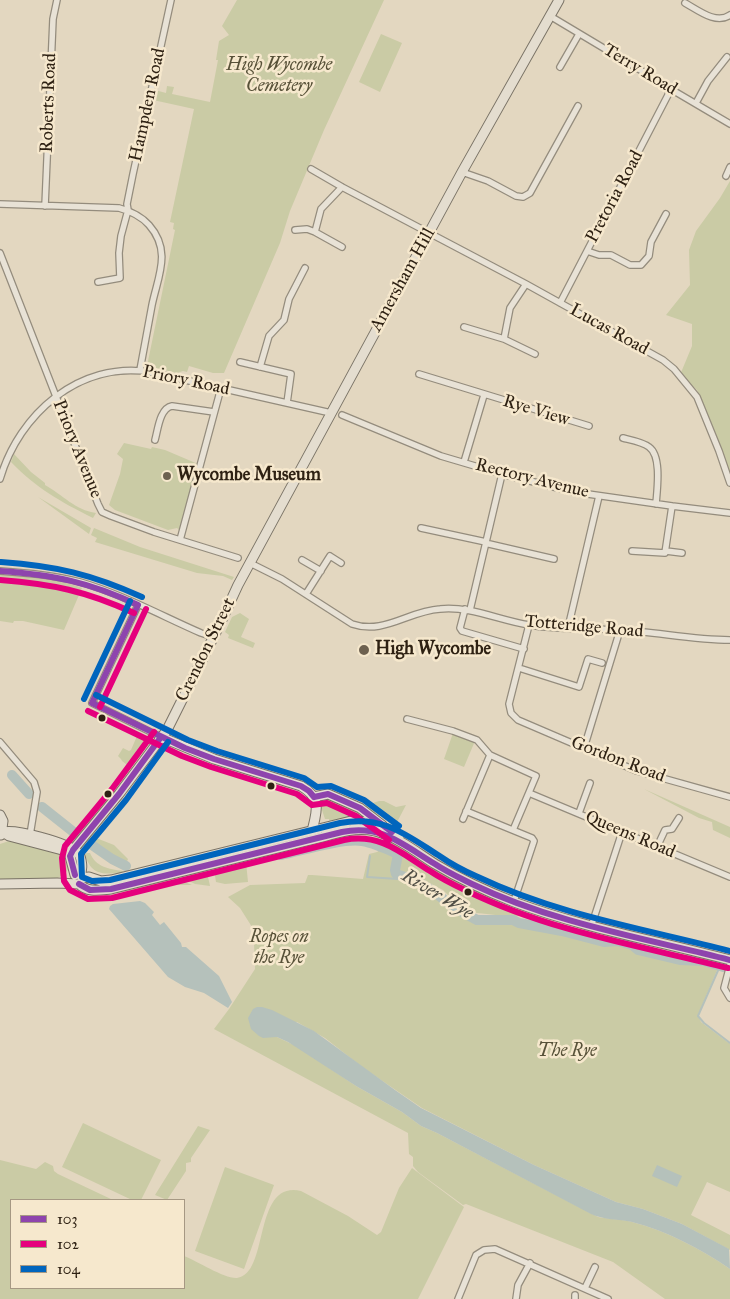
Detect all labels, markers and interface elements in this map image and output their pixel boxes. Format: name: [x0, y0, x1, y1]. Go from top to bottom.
street label: Terry Road: [599, 39, 681, 101]
street label: Hampden Road: [125, 46, 171, 164]
street label: Roberts Road: [36, 53, 62, 153]
park label: High Wycombe Cemetery: [226, 55, 332, 98]
street label: Pretoria Road: [582, 147, 648, 247]
street label: Amersham Hill: [366, 225, 440, 335]
street label: Lucas Road: [566, 299, 652, 361]
street label: Priory Road: [141, 361, 231, 401]
street label: Rye View: [500, 391, 572, 431]
street label: Priory Avenue: [47, 397, 107, 501]
street label: Rectory Avenue: [473, 454, 591, 504]
place label: Wycombe Museum: [177, 465, 321, 487]
marker: Wycombe Museum: [161, 470, 173, 482]
street label: Crendon Street: [172, 595, 240, 705]
street label: Totteridge Road: [524, 611, 644, 643]
place label: High Wycombe: [375, 639, 491, 661]
marker: High Wycombe: [357, 643, 371, 657]
unlabelled marker: [97, 713, 107, 723]
street label: Gordon Road: [568, 732, 668, 788]
unlabelled marker: [266, 781, 276, 791]
unlabelled marker: [103, 789, 113, 799]
street label: Queens Road: [582, 806, 678, 864]
water label: River Wye: [397, 865, 477, 925]
unlabelled marker: [463, 887, 473, 897]
park label: Ropes on the Rye: [249, 927, 309, 970]
park label: The Rye: [537, 1041, 597, 1063]
legend: [10, 1199, 185, 1289]
text: 103: [57, 1210, 78, 1228]
text: 102: [57, 1235, 79, 1253]
text: 104: [57, 1260, 80, 1278]

